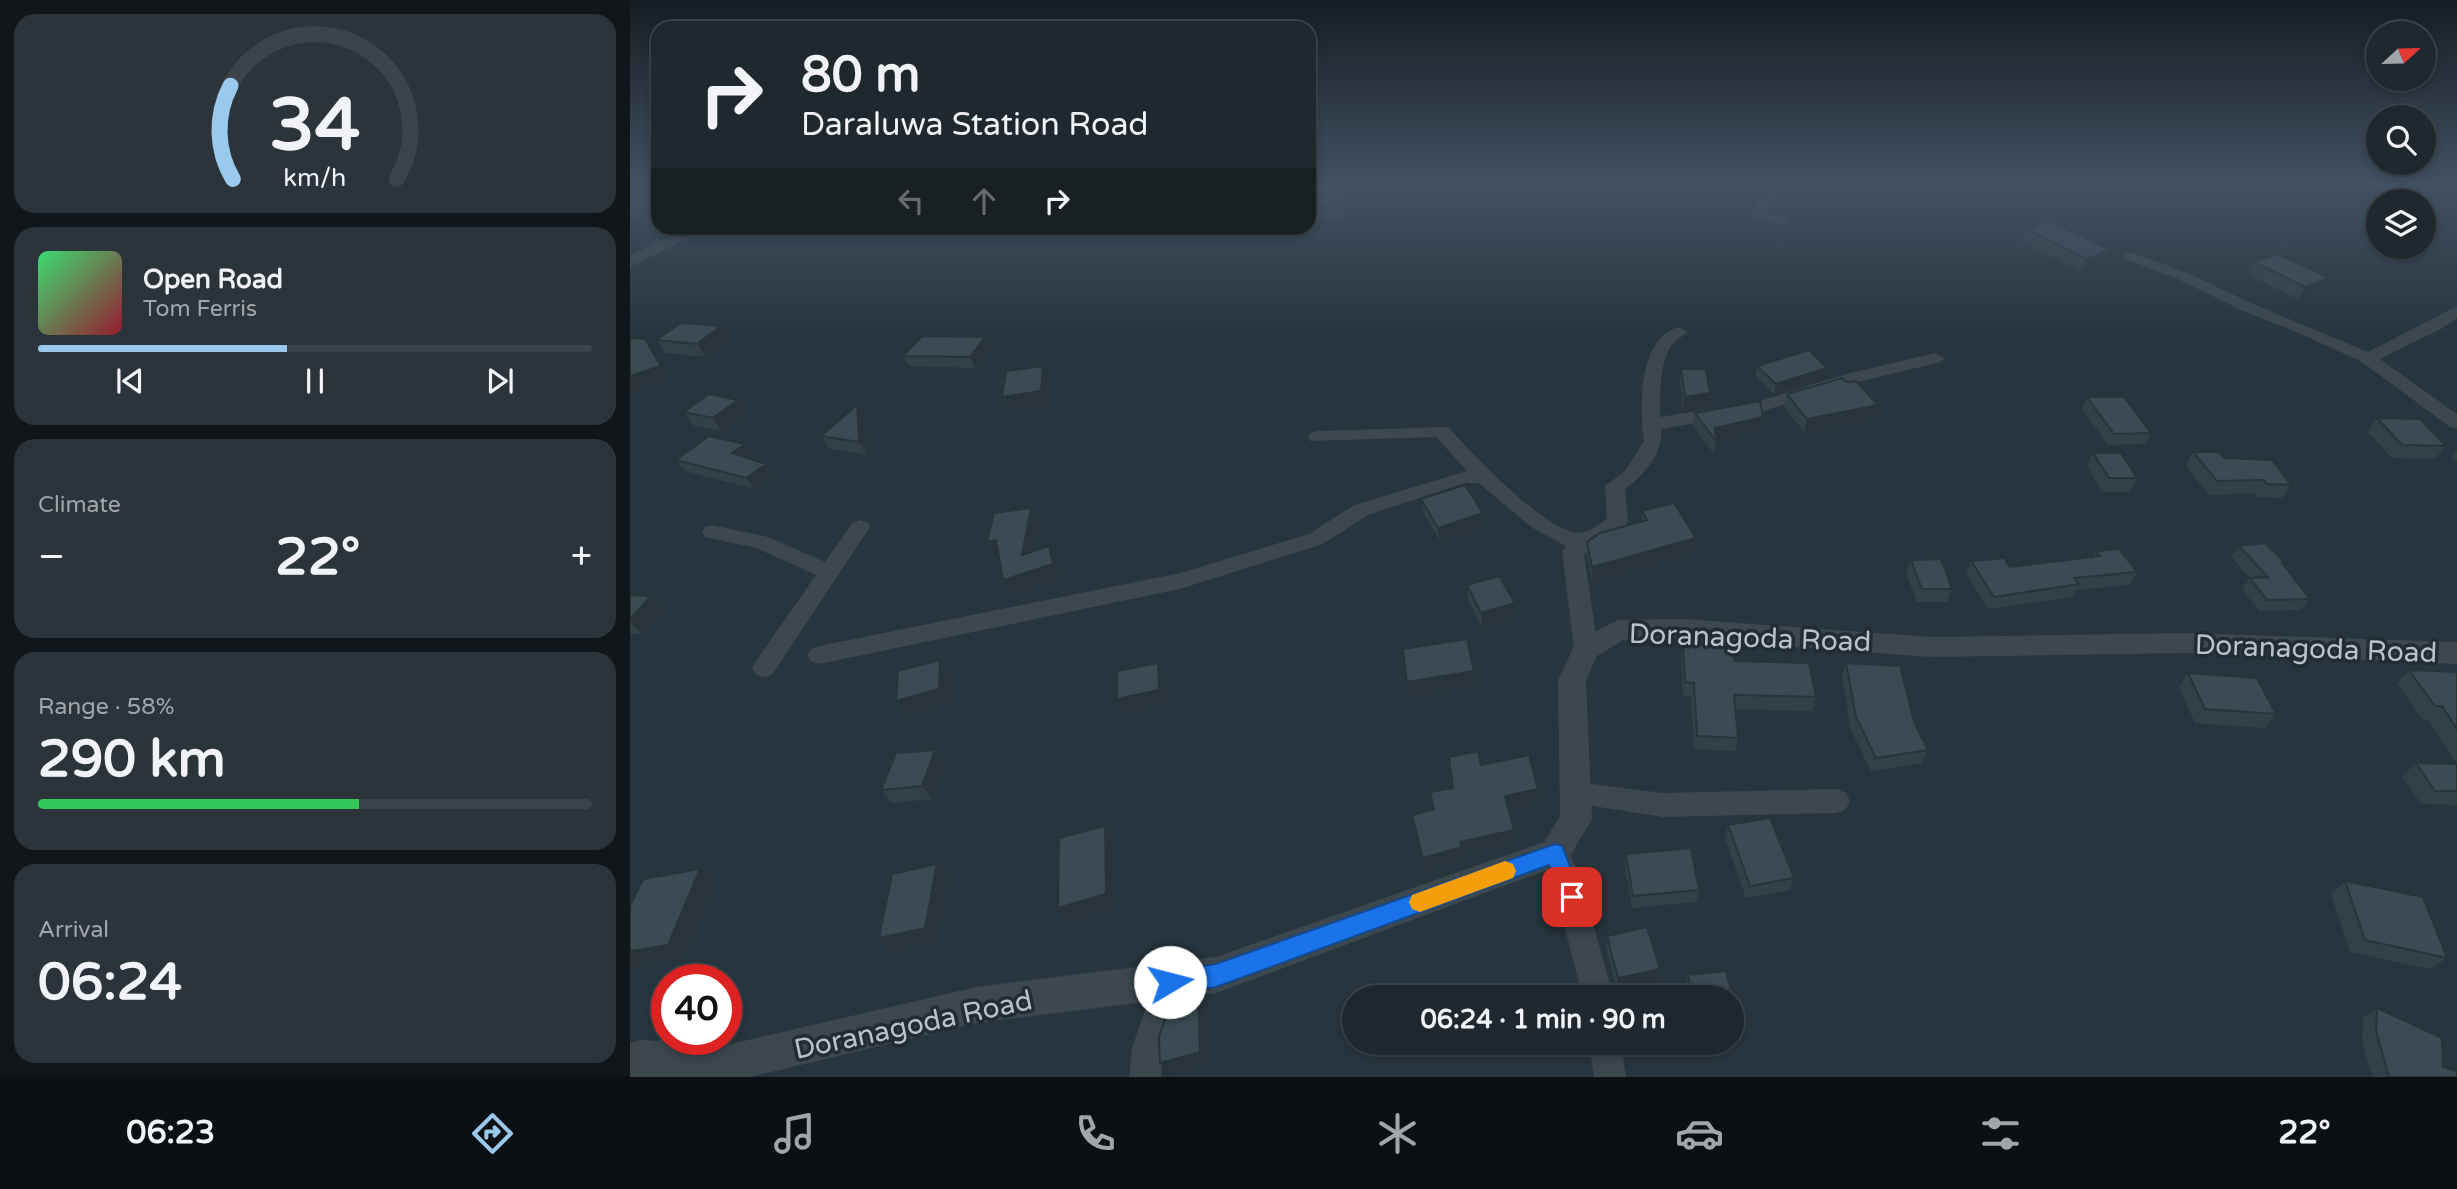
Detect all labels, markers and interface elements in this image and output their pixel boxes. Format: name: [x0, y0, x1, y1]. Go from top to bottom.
north arrow: [2366, 21, 2436, 91]
map controls: [2366, 21, 2436, 259]
text: 80 m: [801, 46, 920, 105]
icon: right: [686, 49, 777, 140]
text: 34: [269, 83, 361, 171]
button: search: [2366, 105, 2436, 175]
text: Daraluwa Station Road: [801, 106, 1149, 144]
text: km/h: [284, 163, 346, 193]
icon: left: [892, 182, 930, 220]
icon: ahead: [965, 182, 1003, 220]
icon: right: [1038, 182, 1076, 220]
button: layers: [2366, 189, 2436, 259]
text: Open Road: [143, 264, 283, 295]
text: Tom Ferris: [143, 295, 257, 323]
icon: previous: [111, 362, 149, 400]
icon: pause: [296, 362, 334, 400]
icon: next: [481, 362, 519, 400]
text: Climate: [38, 491, 121, 519]
text: 22°: [275, 526, 360, 589]
text: −: [38, 534, 65, 580]
text: +: [571, 534, 592, 580]
street label: Doranagoda Road: [1628, 617, 1872, 659]
street label: Doranagoda Road: [2194, 628, 2438, 670]
text: Range · 58%: [38, 693, 174, 721]
text: 290 km: [38, 728, 226, 791]
pin: [1542, 867, 1602, 927]
icon: arrive: [1553, 878, 1591, 916]
text: Arrival: [38, 916, 109, 944]
position arrow: [1133, 945, 1207, 1019]
text: 06:24: [38, 951, 182, 1014]
speed limit sign: 40: [651, 964, 742, 1055]
street label: Doranagoda Road: [791, 983, 1035, 1067]
text: 06:24 · 1 min · 90 m: [1420, 1004, 1666, 1035]
icon: directions: [468, 1109, 517, 1158]
icon: music: [770, 1109, 819, 1158]
icon: phone: [1071, 1109, 1120, 1158]
icon: climate: [1373, 1109, 1422, 1158]
icon: car: [1675, 1109, 1724, 1158]
icon: filters: [1976, 1109, 2025, 1158]
text: 06:23: [126, 1114, 215, 1152]
text: 22°: [2278, 1114, 2331, 1152]

